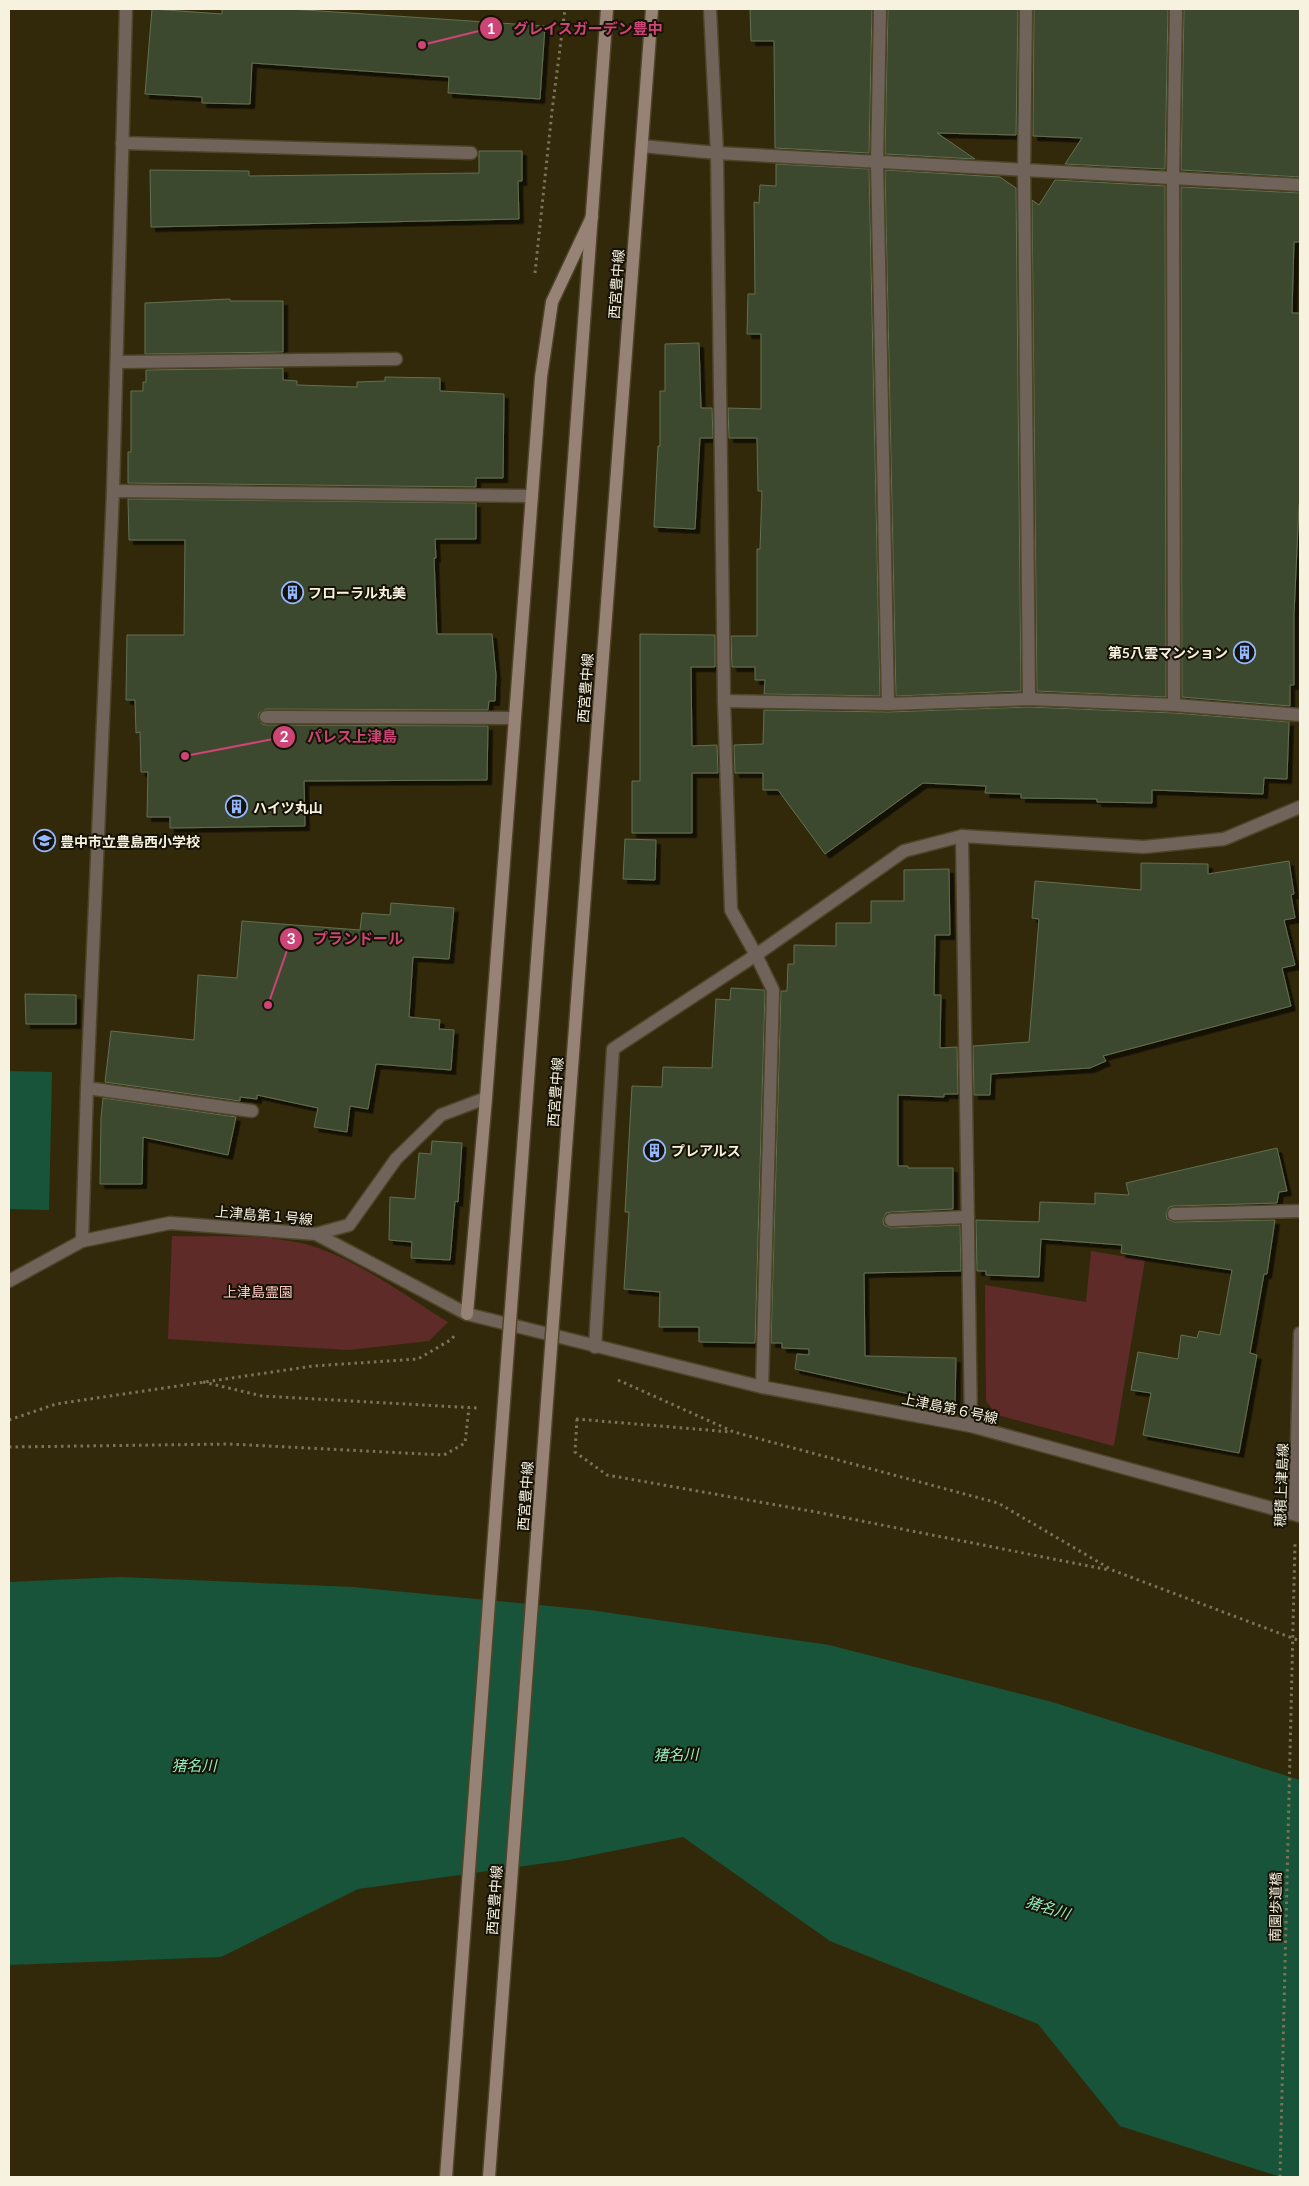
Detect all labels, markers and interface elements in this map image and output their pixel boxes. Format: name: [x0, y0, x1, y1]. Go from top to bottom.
callout: グレイスガーデン豊中: [478, 13, 673, 43]
text: 1: [487, 19, 495, 37]
text: グレイスガーデン豊中: [513, 19, 663, 37]
street label: 西宮豊中線: [605, 248, 627, 320]
building icon: フローラル丸美: [280, 580, 304, 604]
place label: フローラル丸美: [308, 584, 406, 601]
building icon: 第5八雲マンション: [1232, 640, 1256, 664]
place label: 第5八雲マンション: [1108, 644, 1228, 661]
street label: 西宮豊中線: [574, 652, 596, 724]
callout: パレス上津島: [272, 722, 407, 752]
text: 2: [280, 727, 289, 745]
text: パレス上津島: [307, 727, 397, 745]
building icon: ハイツ丸山: [225, 795, 249, 819]
place label: ハイツ丸山: [253, 799, 323, 816]
school or university icon: 豊中市立豊島西小学校: [32, 829, 56, 853]
place label: 豊中市立豊島西小学校: [60, 833, 200, 850]
callout: プランドール: [278, 924, 413, 954]
text: 3: [287, 929, 295, 947]
text: プランドール: [313, 929, 403, 947]
street label: 西宮豊中線: [544, 1056, 566, 1128]
building icon: プレアルス: [643, 1138, 667, 1162]
place label: プレアルス: [671, 1142, 741, 1159]
street label: 上津島第１号線: [214, 1202, 314, 1228]
park label: 上津島霊園: [223, 1283, 293, 1300]
street label: 上津島第６号線: [900, 1389, 1000, 1427]
street label: 穂積上津島線: [1271, 1443, 1291, 1527]
street label: 西宮豊中線: [514, 1460, 536, 1532]
water label: 猪名川: [653, 1745, 701, 1763]
water label: 猪名川: [171, 1756, 218, 1774]
street label: 西宮豊中線: [483, 1864, 505, 1936]
street label: 南園歩道橋: [1266, 1872, 1284, 1942]
water label: 猪名川: [1024, 1892, 1074, 1923]

